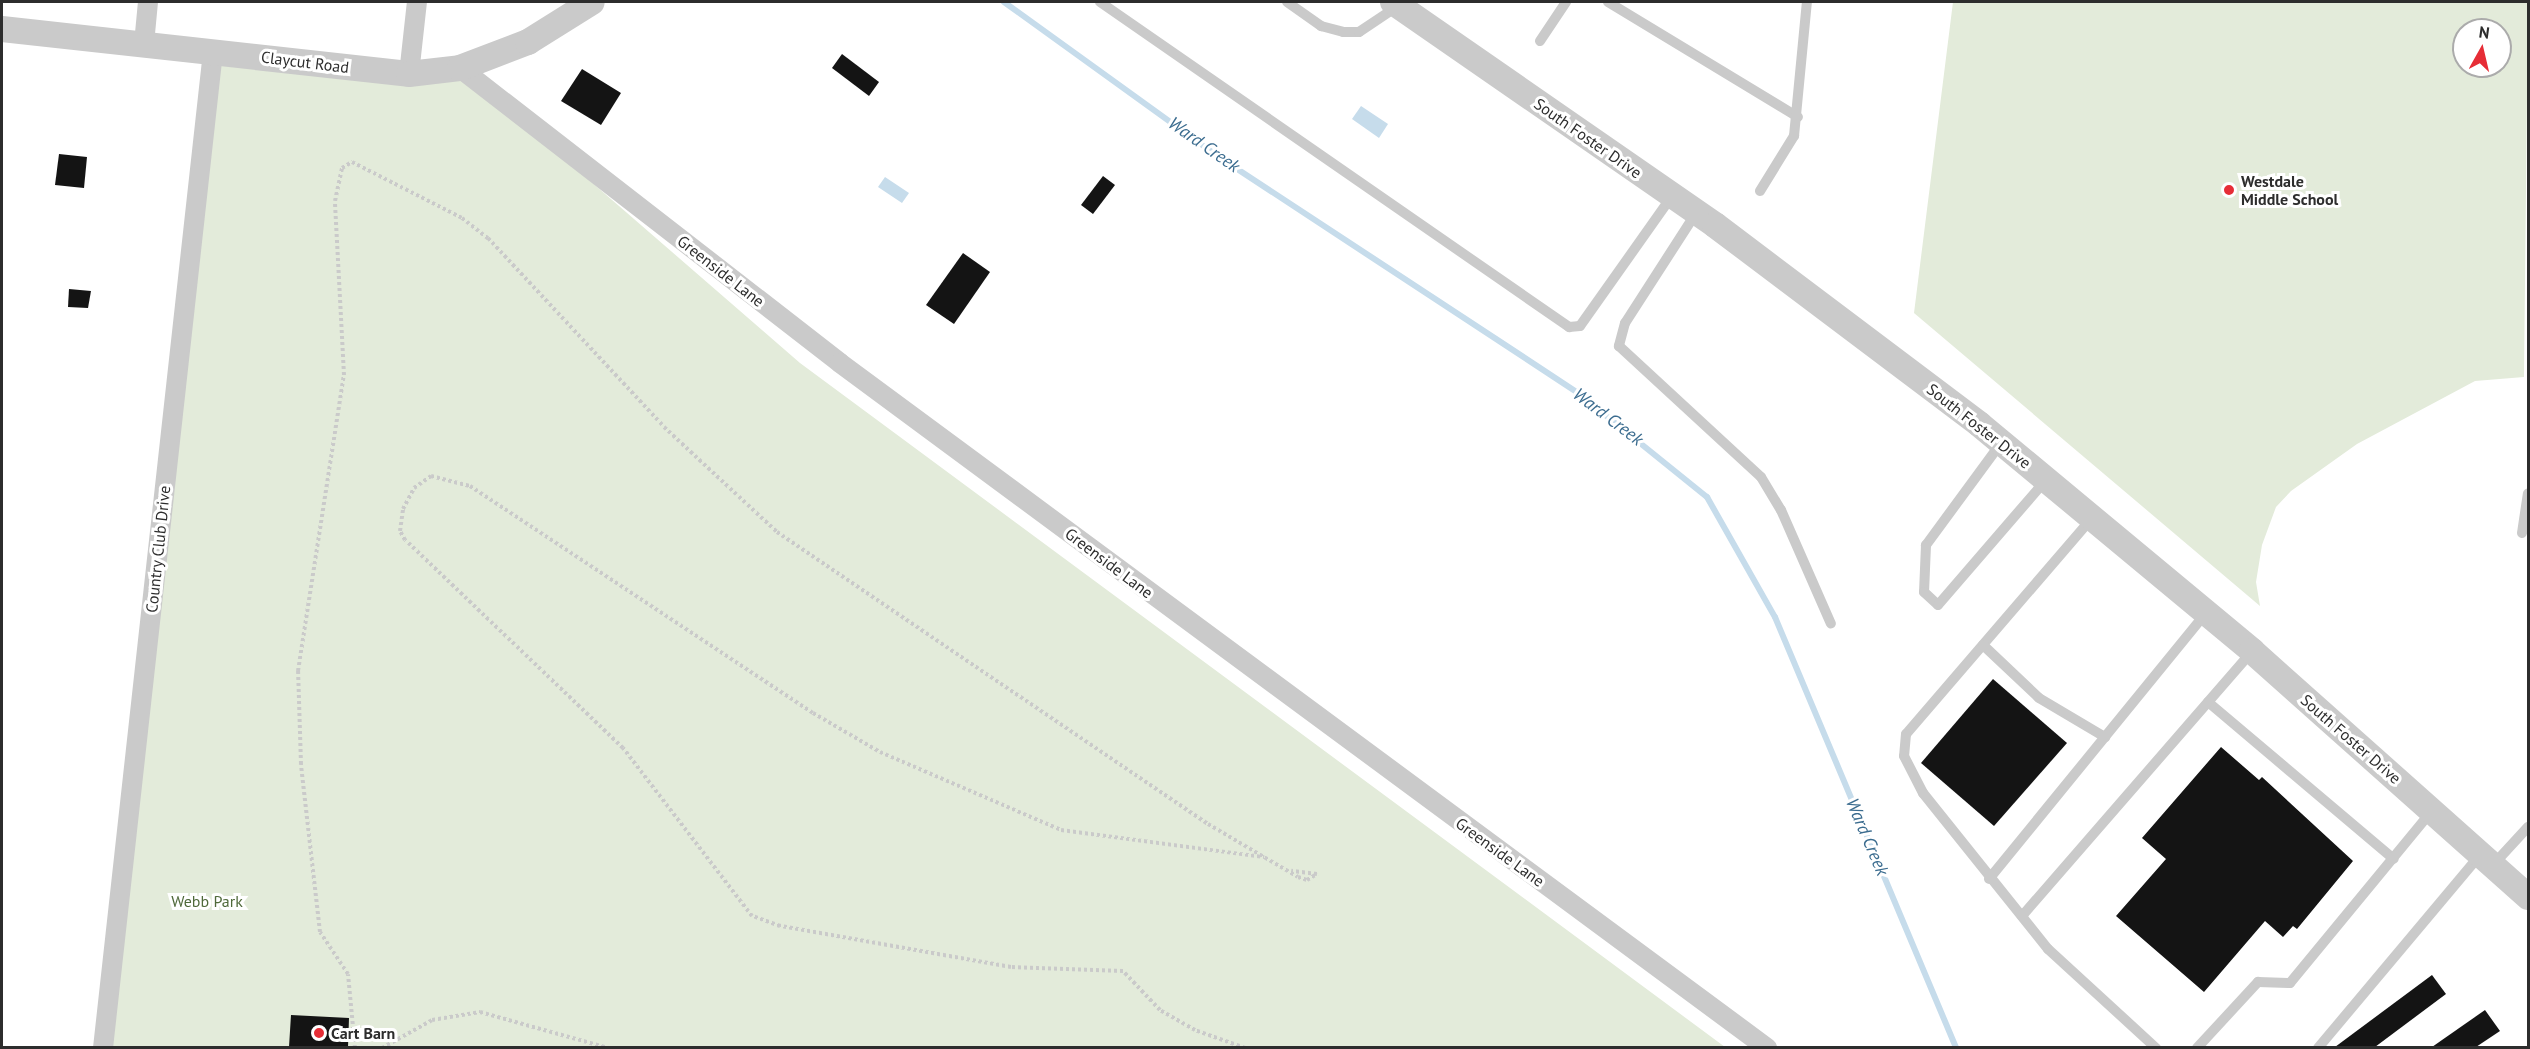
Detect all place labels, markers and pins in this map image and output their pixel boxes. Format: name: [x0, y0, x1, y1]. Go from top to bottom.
place label: Westdale Middle School: [2241, 171, 2338, 209]
marker: Westdale Middle School: [2222, 183, 2236, 197]
place label: Cart Barn: [331, 1023, 395, 1043]
marker: Cart Barn: [312, 1026, 326, 1040]

